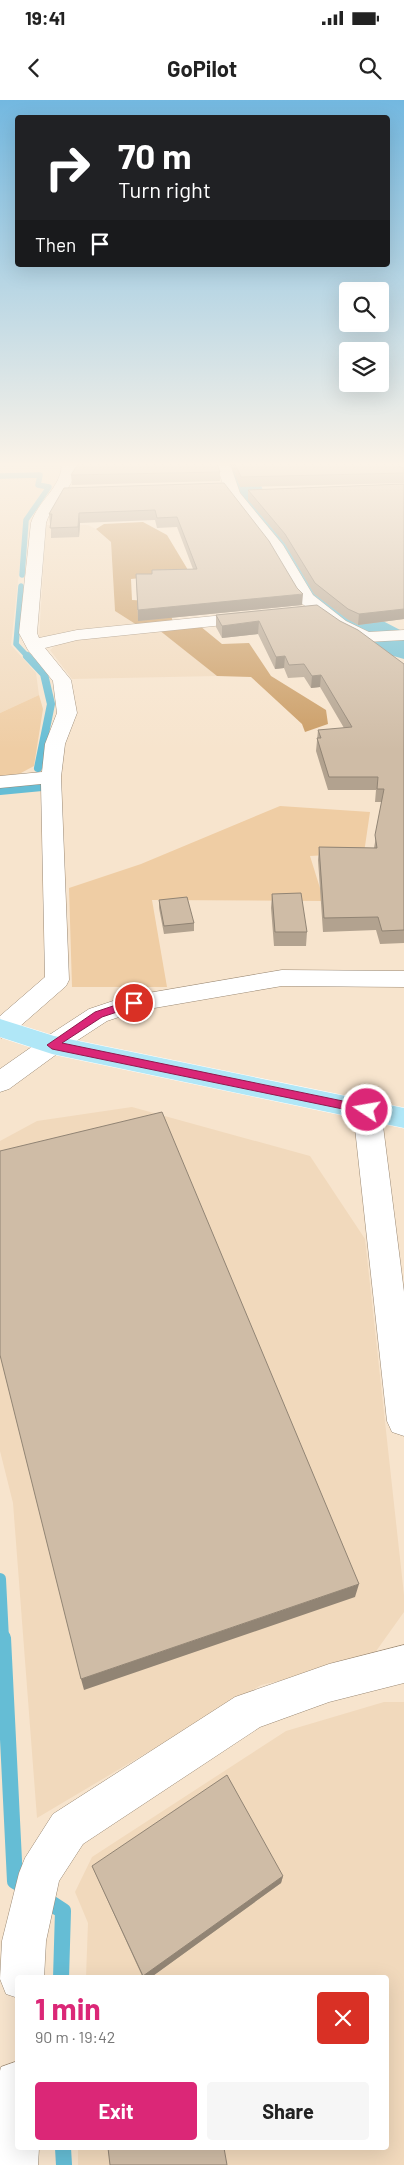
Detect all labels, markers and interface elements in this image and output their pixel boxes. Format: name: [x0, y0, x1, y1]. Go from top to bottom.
text: 19:41: [25, 6, 65, 29]
icon: back: [20, 54, 48, 82]
icon: search: [356, 54, 384, 82]
text: GoPilot: [167, 55, 237, 81]
text: 70 m: [118, 134, 192, 176]
icon: right: [35, 135, 100, 200]
text: Turn right: [118, 176, 211, 202]
icon: arrive: [86, 230, 114, 258]
text: Then: [35, 233, 76, 256]
map controls: [339, 282, 389, 392]
button: search: [339, 282, 389, 332]
button: layers: [339, 342, 389, 392]
pin: [113, 982, 155, 1024]
icon: arrive: [120, 989, 148, 1017]
position arrow: [340, 1083, 392, 1135]
text: 1 min: [35, 1990, 101, 2026]
button: close: [317, 1992, 369, 2044]
text: 90 m · 19:42: [35, 2027, 115, 2046]
button: Exit: [35, 2082, 197, 2140]
button: Share: [207, 2082, 369, 2140]

